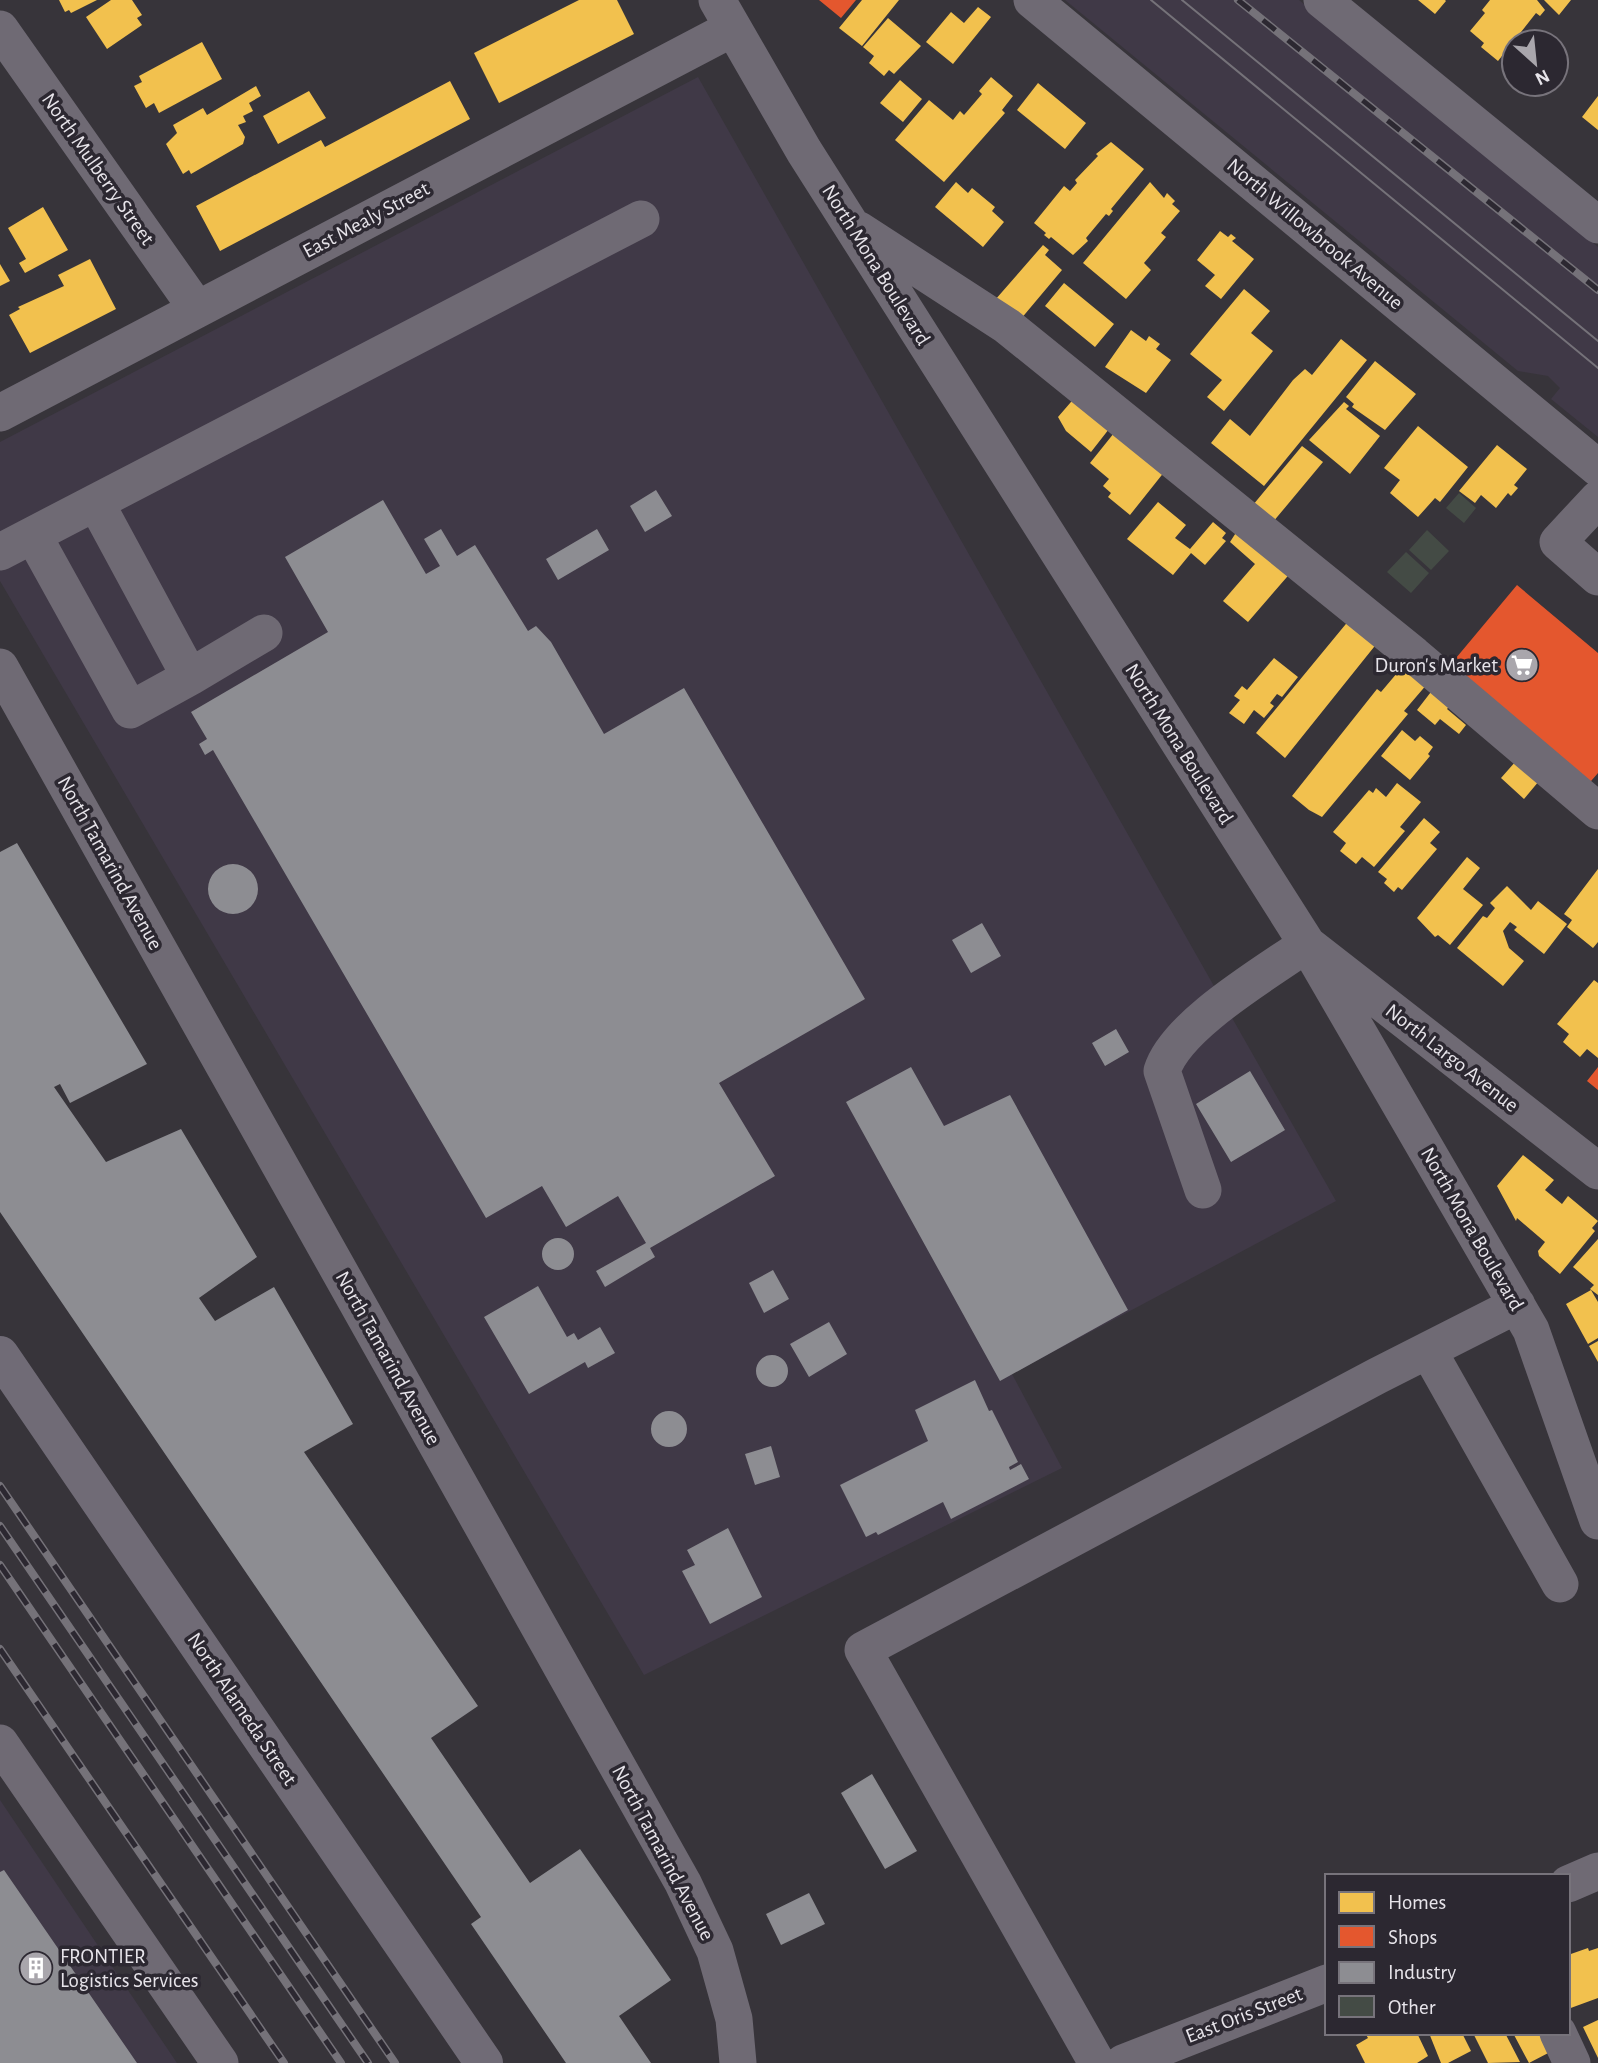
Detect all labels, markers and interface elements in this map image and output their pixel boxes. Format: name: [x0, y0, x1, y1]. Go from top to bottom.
north arrow: [1500, 28, 1570, 98]
text: N: [1532, 65, 1552, 88]
street label: North Mulberry Street: [38, 89, 158, 249]
street label: North Willowbrook Avenue: [1223, 154, 1407, 314]
street label: East Mealy Street: [299, 178, 433, 262]
street label: North Mona Boulevard: [818, 181, 934, 349]
supermarket icon: Duron's Market: [1503, 646, 1541, 684]
place label: Duron's Market: [1375, 655, 1498, 676]
street label: North Mona Boulevard: [1121, 660, 1237, 828]
street label: North Tamarind Avenue: [54, 773, 166, 953]
street label: North Largo Avenue: [1382, 1000, 1522, 1116]
street label: North Mona Boulevard: [1417, 1144, 1527, 1314]
street label: North Tamarind Avenue: [332, 1268, 444, 1448]
street label: North Alameda Street: [183, 1629, 301, 1789]
street label: North Tamarind Avenue: [608, 1762, 718, 1944]
legend: [1325, 1874, 1570, 2035]
text: Homes: [1388, 1892, 1446, 1913]
text: Shops: [1388, 1927, 1437, 1948]
place label: FRONTIER Logistics Services: [60, 1946, 199, 1991]
building icon: FRONTIER Logistics Services: [17, 1949, 55, 1987]
text: Industry: [1388, 1962, 1456, 1983]
street label: East Oris Street: [1183, 1983, 1306, 2047]
text: Other: [1388, 1997, 1436, 2018]

